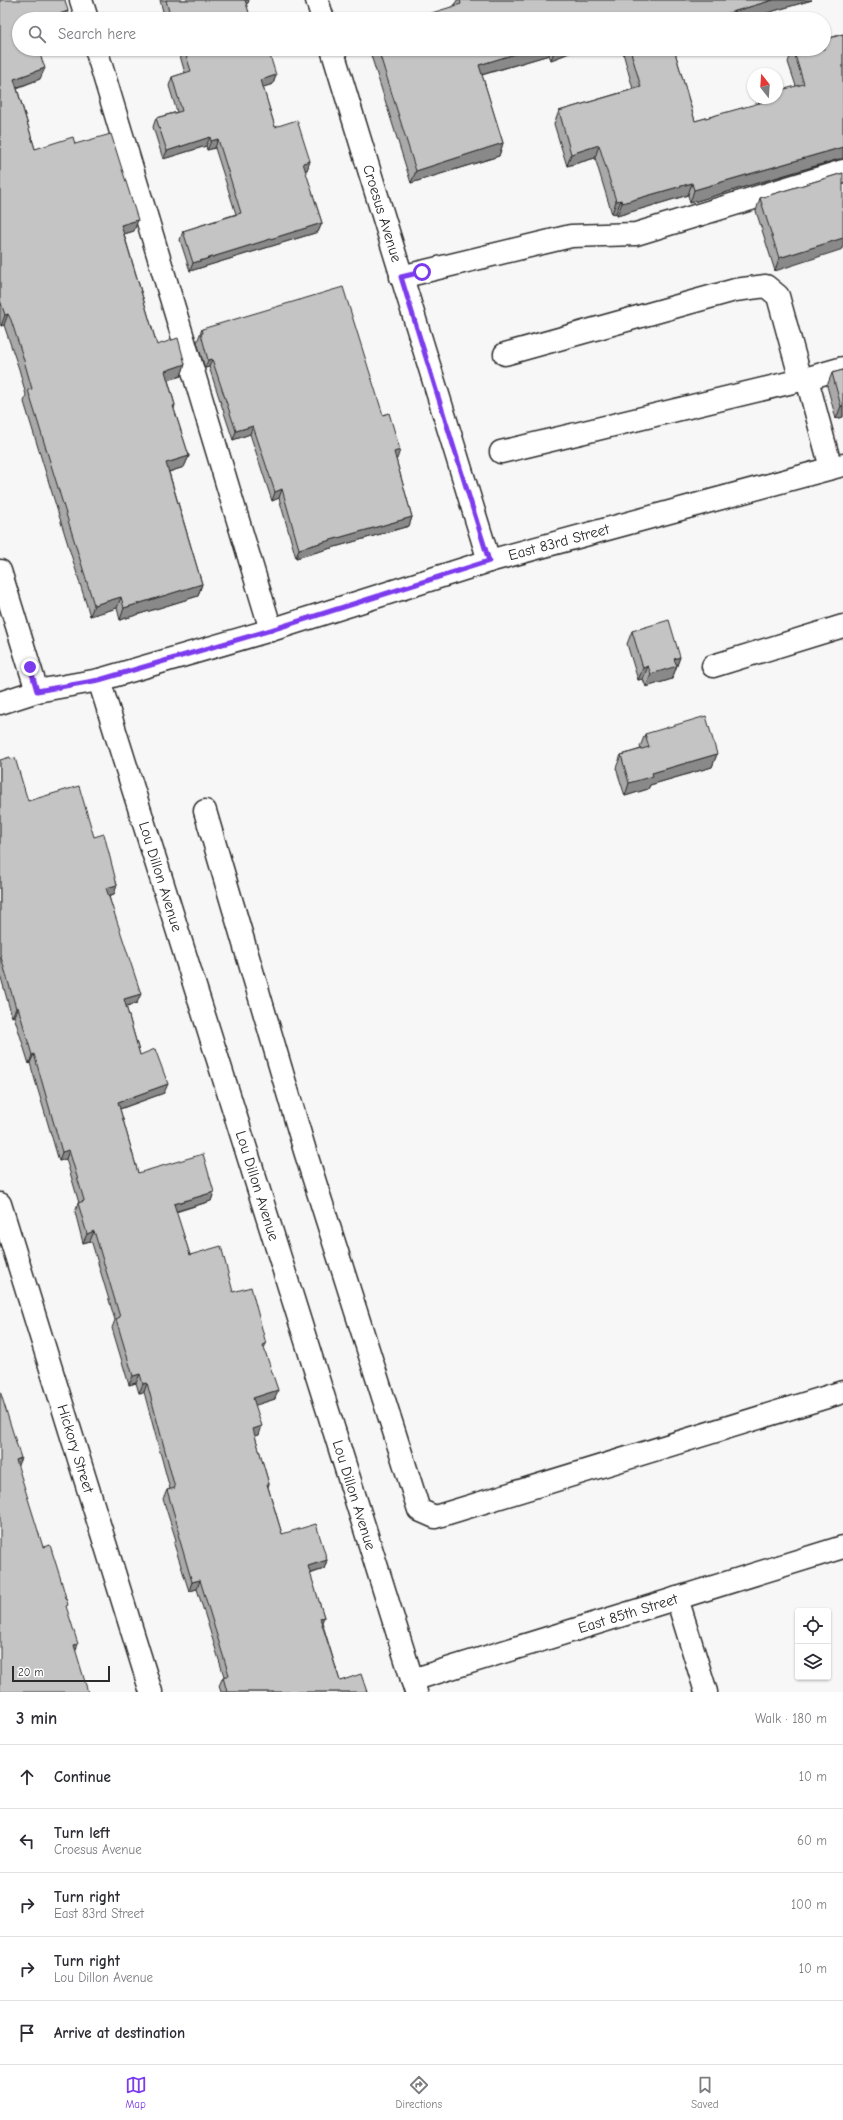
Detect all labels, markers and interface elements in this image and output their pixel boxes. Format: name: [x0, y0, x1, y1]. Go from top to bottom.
search box: [12, 12, 831, 56]
icon: search: [26, 23, 48, 45]
text: Search here: [58, 25, 136, 43]
north arrow: [747, 68, 783, 104]
street label: Croesus Avenue: [359, 162, 406, 265]
route start: [413, 263, 431, 281]
street label: East 83rd Street: [506, 520, 612, 564]
route end: [21, 658, 39, 676]
street label: Lou Dillon Avenue: [135, 819, 186, 934]
street label: Lou Dillon Avenue: [232, 1129, 283, 1243]
street label: Hickory Street: [54, 1402, 98, 1496]
street label: Lou Dillon Avenue: [329, 1438, 380, 1553]
street label: East 85th Street: [576, 1589, 681, 1637]
map controls: [795, 1608, 831, 1680]
button: locate: [795, 1608, 831, 1644]
button: layers: [795, 1644, 831, 1680]
scale bar: [12, 1664, 110, 1683]
text: 20 m: [18, 1666, 43, 1679]
text: 3 min: [16, 1709, 57, 1728]
text: Walk · 180 m: [755, 1711, 827, 1726]
icon: ahead: [16, 1766, 38, 1788]
text: Continue: [54, 1768, 111, 1786]
text: 10 m: [799, 1769, 827, 1784]
text: Turn left: [54, 1824, 110, 1842]
icon: left: [16, 1830, 38, 1852]
text: 60 m: [797, 1833, 827, 1848]
text: Croesus Avenue: [54, 1842, 142, 1857]
text: Turn right: [54, 1888, 120, 1906]
icon: right: [16, 1894, 38, 1916]
text: 100 m: [791, 1897, 827, 1912]
text: East 83rd Street: [54, 1906, 144, 1921]
text: Turn right: [54, 1952, 120, 1970]
icon: right: [16, 1958, 38, 1980]
text: 10 m: [799, 1961, 827, 1976]
text: Lou Dillon Avenue: [54, 1970, 153, 1985]
icon: arrive: [16, 2022, 38, 2044]
text: Arrive at destination: [54, 2024, 185, 2042]
tab: Map: [125, 2074, 147, 2111]
tab: Directions: [396, 2074, 442, 2111]
tab: Saved: [691, 2074, 718, 2111]

